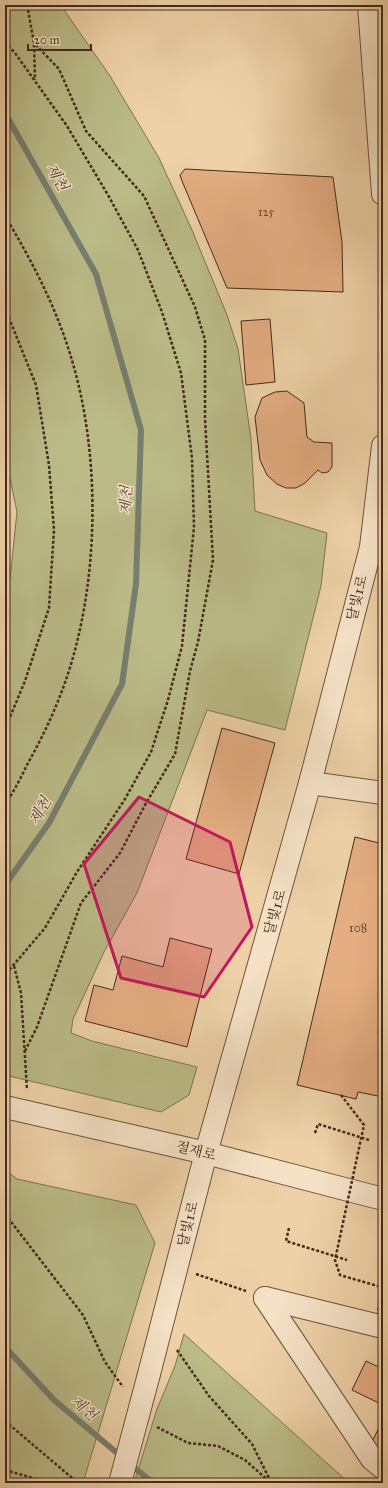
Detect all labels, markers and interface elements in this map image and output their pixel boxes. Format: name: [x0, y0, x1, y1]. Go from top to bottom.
scale bar: [28, 26, 91, 52]
text: 20 m: [34, 33, 60, 47]
water label: 제천: [42, 160, 73, 195]
house number: 125: [258, 205, 274, 219]
water label: 제천: [116, 484, 136, 515]
street label: 달빛1로: [343, 573, 371, 622]
water label: 제천: [25, 793, 56, 828]
street label: 달빛1로: [260, 887, 290, 937]
house number: 108: [349, 921, 367, 935]
street label: 절재로: [174, 1138, 218, 1164]
street label: 달빛1로: [174, 1199, 202, 1248]
water label: 제천: [67, 1392, 102, 1425]

